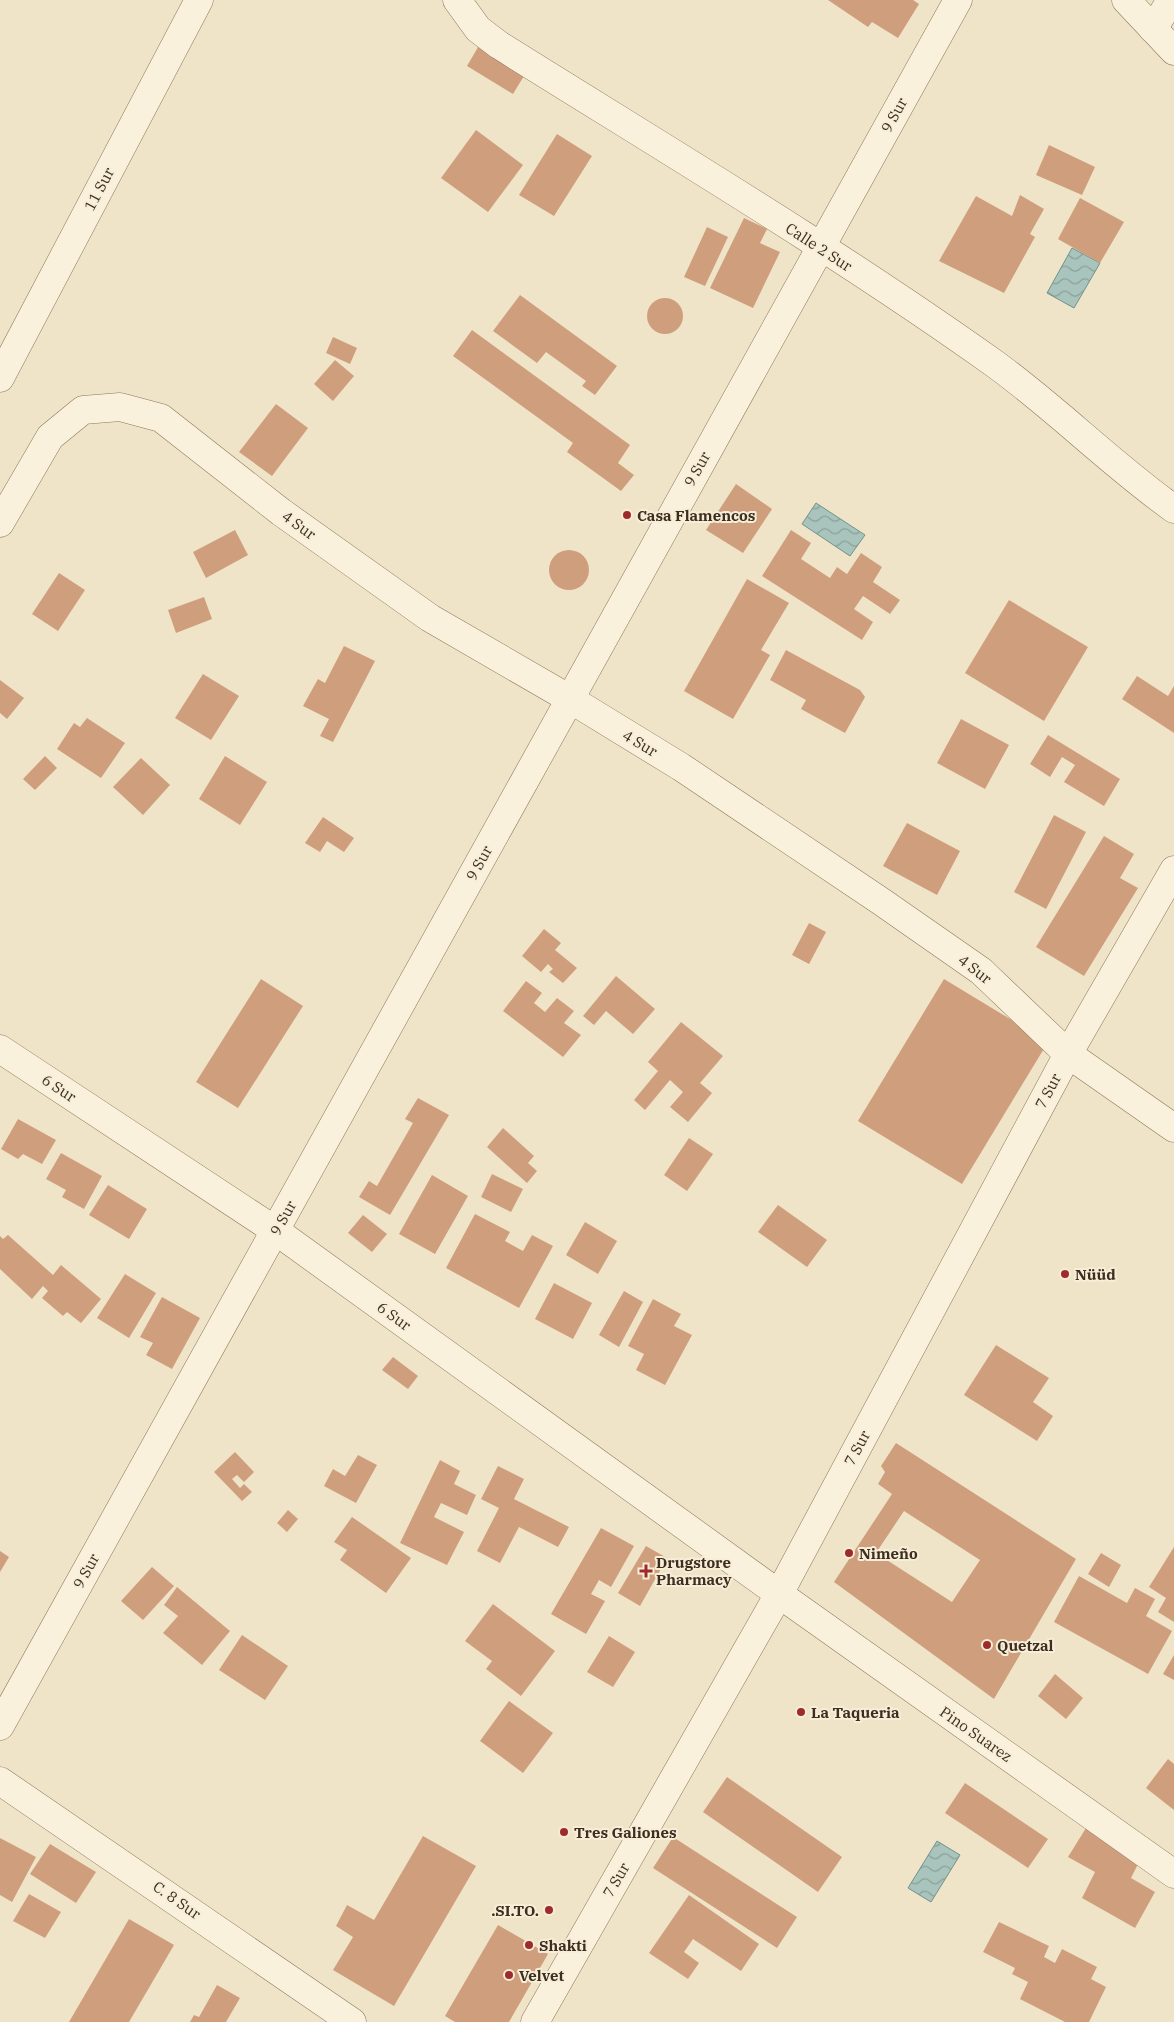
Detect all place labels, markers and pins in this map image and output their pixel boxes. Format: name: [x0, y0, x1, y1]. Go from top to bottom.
place label: Casa Flamencos: [637, 506, 755, 525]
marker: Casa Flamencos: [621, 509, 633, 521]
place label: Nüüd: [1075, 1265, 1116, 1284]
marker: Nüüd: [1059, 1268, 1071, 1280]
place label: Nimeño: [859, 1544, 918, 1563]
marker: Nimeño: [843, 1547, 855, 1559]
place label: Drugstore Pharmacy: [656, 1553, 732, 1589]
marker: Drugstore Pharmacy: [640, 1565, 652, 1577]
place label: Quetzal: [997, 1636, 1053, 1655]
marker: Quetzal: [981, 1639, 993, 1651]
place label: La Taqueria: [811, 1703, 900, 1722]
marker: La Taqueria: [795, 1706, 807, 1718]
place label: Tres Galiones: [574, 1823, 677, 1842]
marker: Tres Galiones: [558, 1826, 570, 1838]
place label: .SI.TO.: [491, 1901, 539, 1920]
marker: .SI.TO.: [543, 1904, 555, 1916]
place label: Shakti: [539, 1936, 587, 1955]
marker: Shakti: [523, 1939, 535, 1951]
place label: Velvet: [519, 1966, 564, 1985]
marker: Velvet: [503, 1969, 515, 1981]

